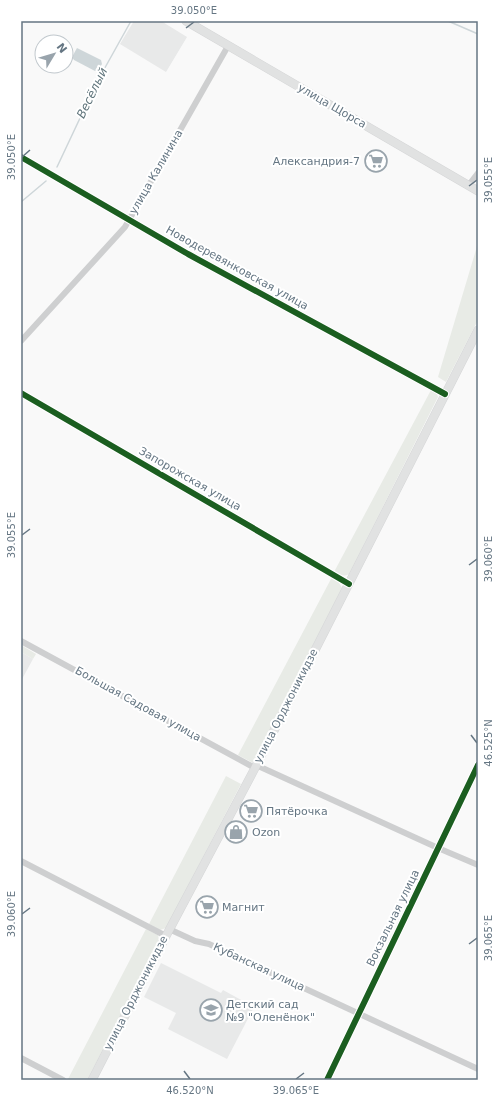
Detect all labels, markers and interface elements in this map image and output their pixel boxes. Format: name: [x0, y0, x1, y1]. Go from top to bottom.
text: 39.050°E: [171, 5, 217, 16]
north arrow: [34, 34, 74, 74]
text: N: [54, 41, 69, 56]
water label: Весёлый: [74, 65, 110, 121]
street label: улица Щорса: [295, 81, 369, 131]
street label: улица Калинина: [127, 127, 185, 217]
text: 39.050°E: [6, 134, 17, 180]
supermarket icon: Александрия-7: [363, 148, 389, 174]
place label: Александрия-7: [273, 155, 360, 168]
text: 39.055°E: [483, 157, 494, 203]
street label: Новодеревянковская улица: [163, 223, 311, 313]
street label: Запорожская улица: [137, 444, 243, 514]
text: 39.055°E: [6, 512, 17, 558]
text: 39.060°E: [483, 536, 494, 582]
street label: улица Орджоникидзе: [251, 646, 321, 765]
street label: Большая Садовая улица: [73, 664, 203, 744]
text: 46.525°N: [483, 719, 494, 767]
supermarket icon: Пятёрочка: [238, 798, 264, 824]
place label: Пятёрочка: [266, 805, 328, 818]
shop icon: Ozon: [223, 819, 249, 845]
place label: Ozon: [252, 826, 280, 839]
street label: Вокзальная улица: [364, 868, 422, 968]
text: 39.060°E: [6, 891, 17, 937]
supermarket icon: Магнит: [194, 894, 220, 920]
place label: Магнит: [222, 901, 265, 914]
text: 39.065°E: [483, 915, 494, 961]
street label: улица Орджоникидзе: [101, 933, 171, 1052]
street label: Кубанская улица: [211, 940, 307, 994]
school or university icon: Детский сад №9 "Оленёнок": [198, 997, 224, 1023]
place label: Детский сад №9 "Оленёнок": [226, 998, 315, 1024]
text: 46.520°N: [166, 1085, 214, 1096]
text: 39.065°E: [273, 1085, 319, 1096]

